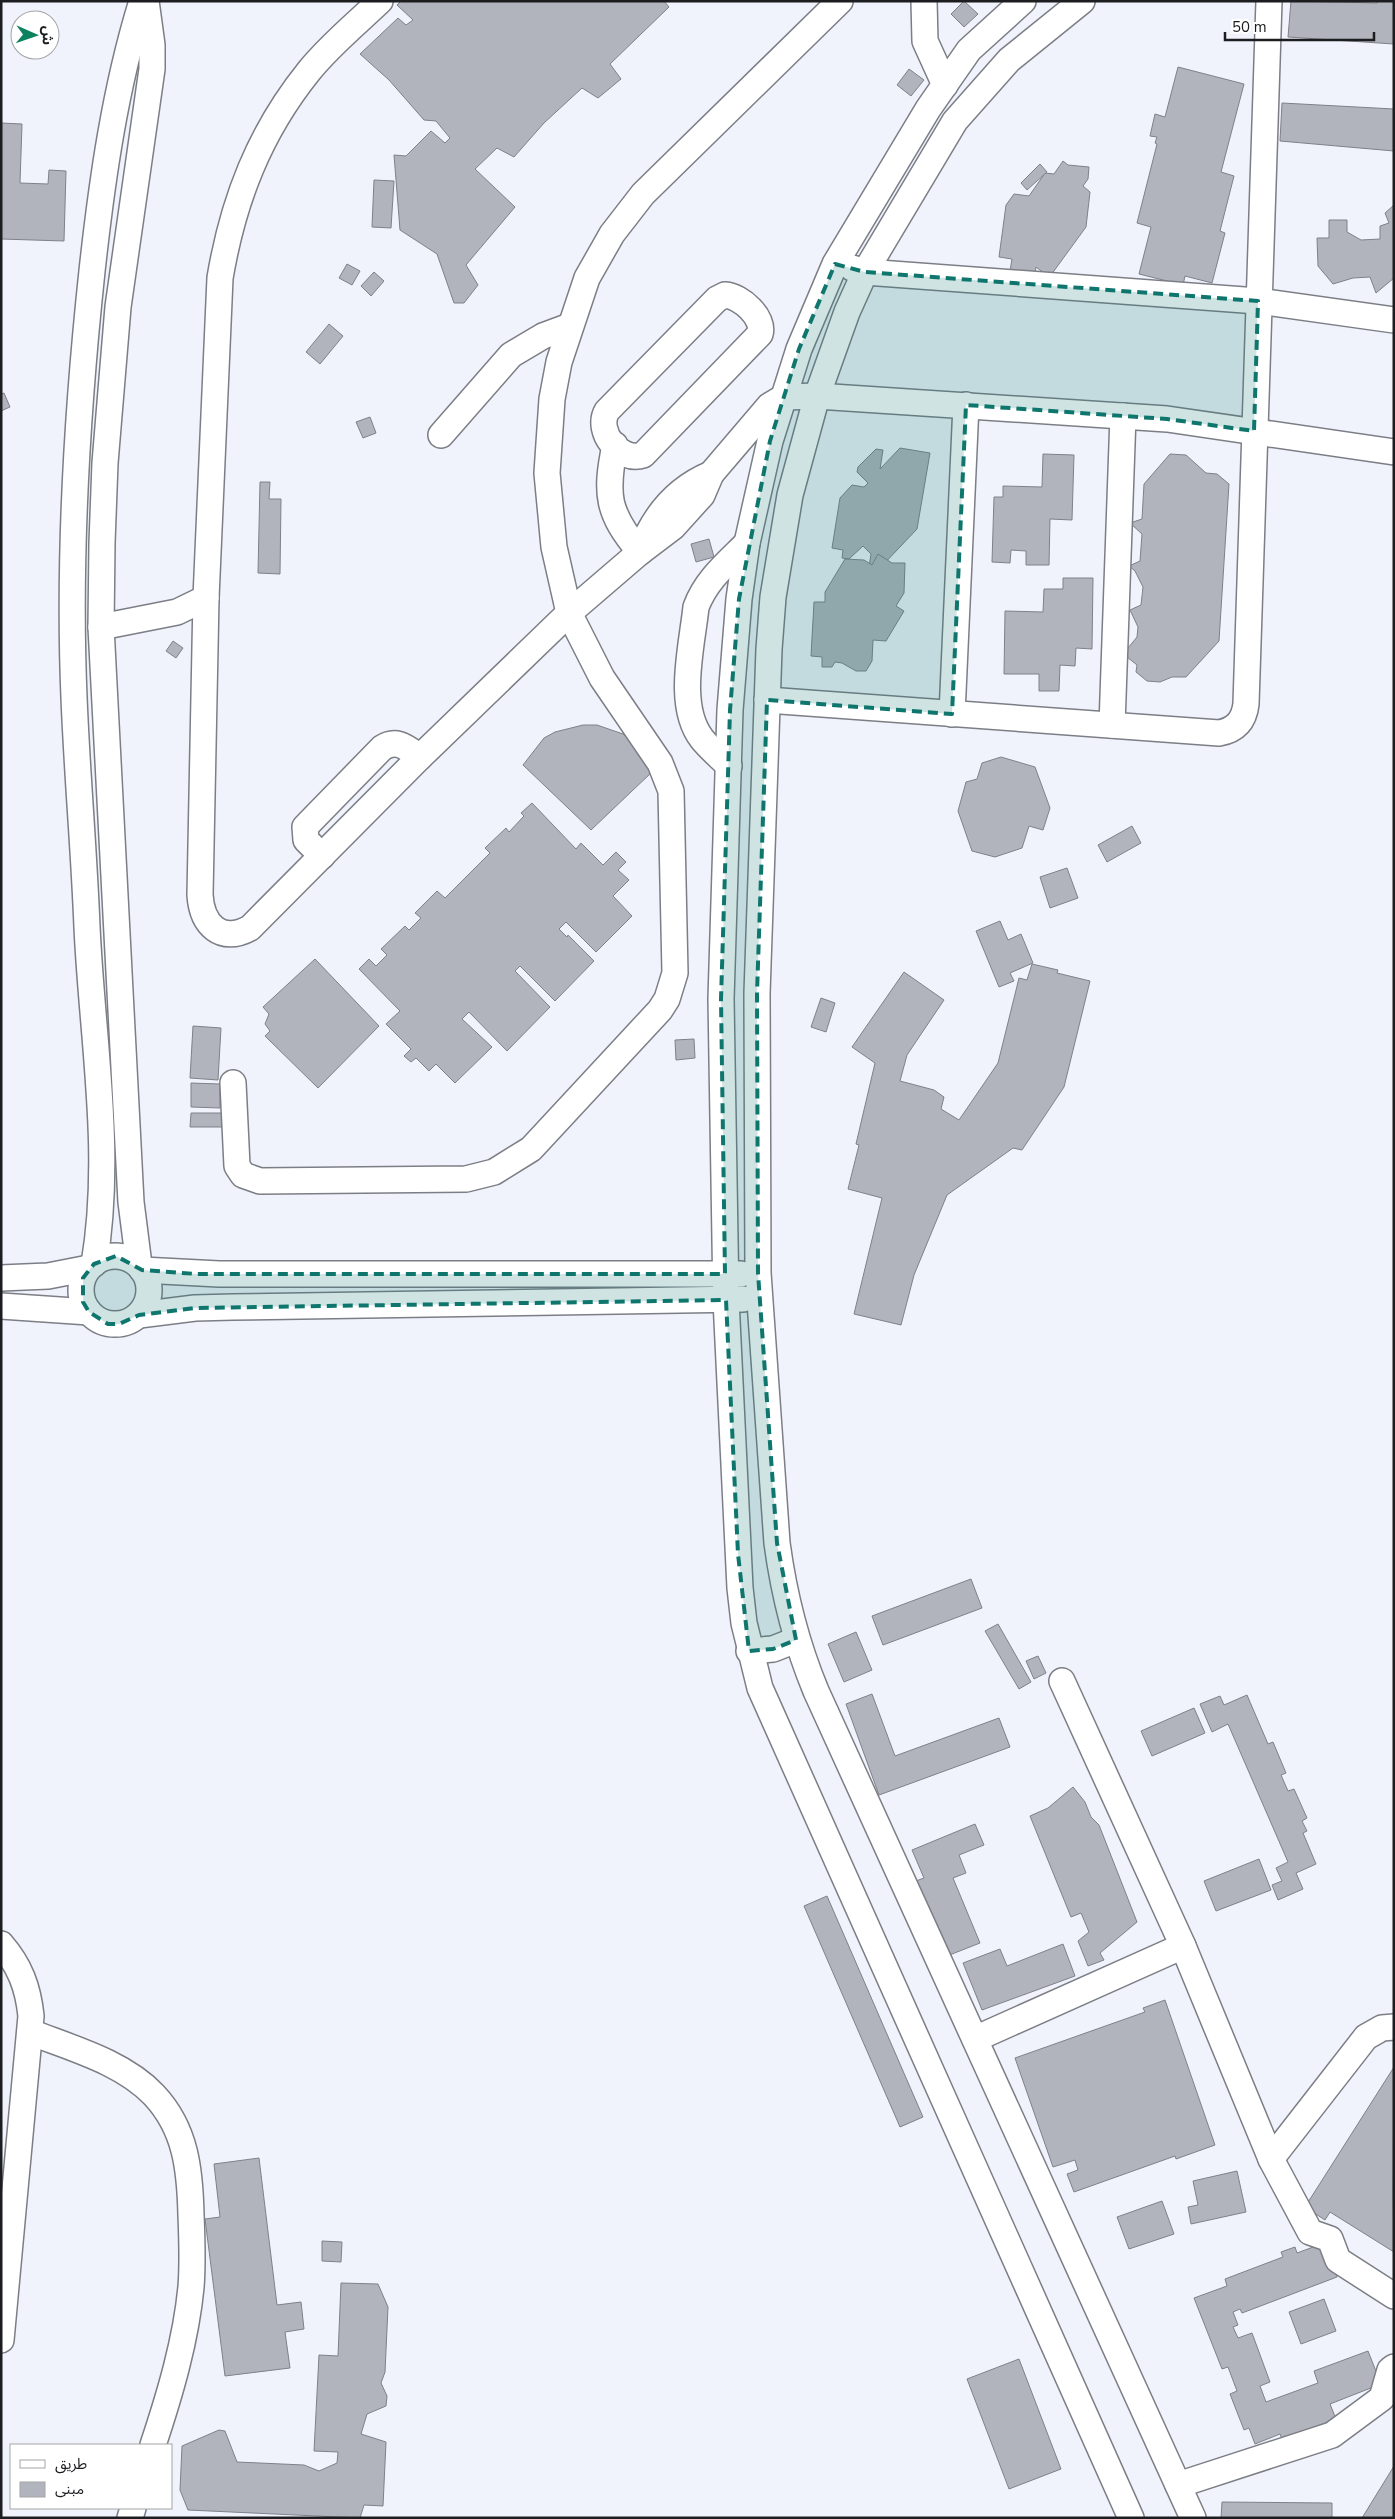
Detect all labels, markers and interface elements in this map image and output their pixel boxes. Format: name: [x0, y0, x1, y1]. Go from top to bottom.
north arrow: [10, 10, 60, 60]
scale bar: [1225, 10, 1374, 42]
text: 50 m: [1232, 17, 1267, 37]
text: ش: [38, 26, 57, 45]
legend: [10, 2444, 172, 2509]
text: طريق: [55, 2454, 87, 2474]
text: مبنى: [55, 2479, 84, 2499]

